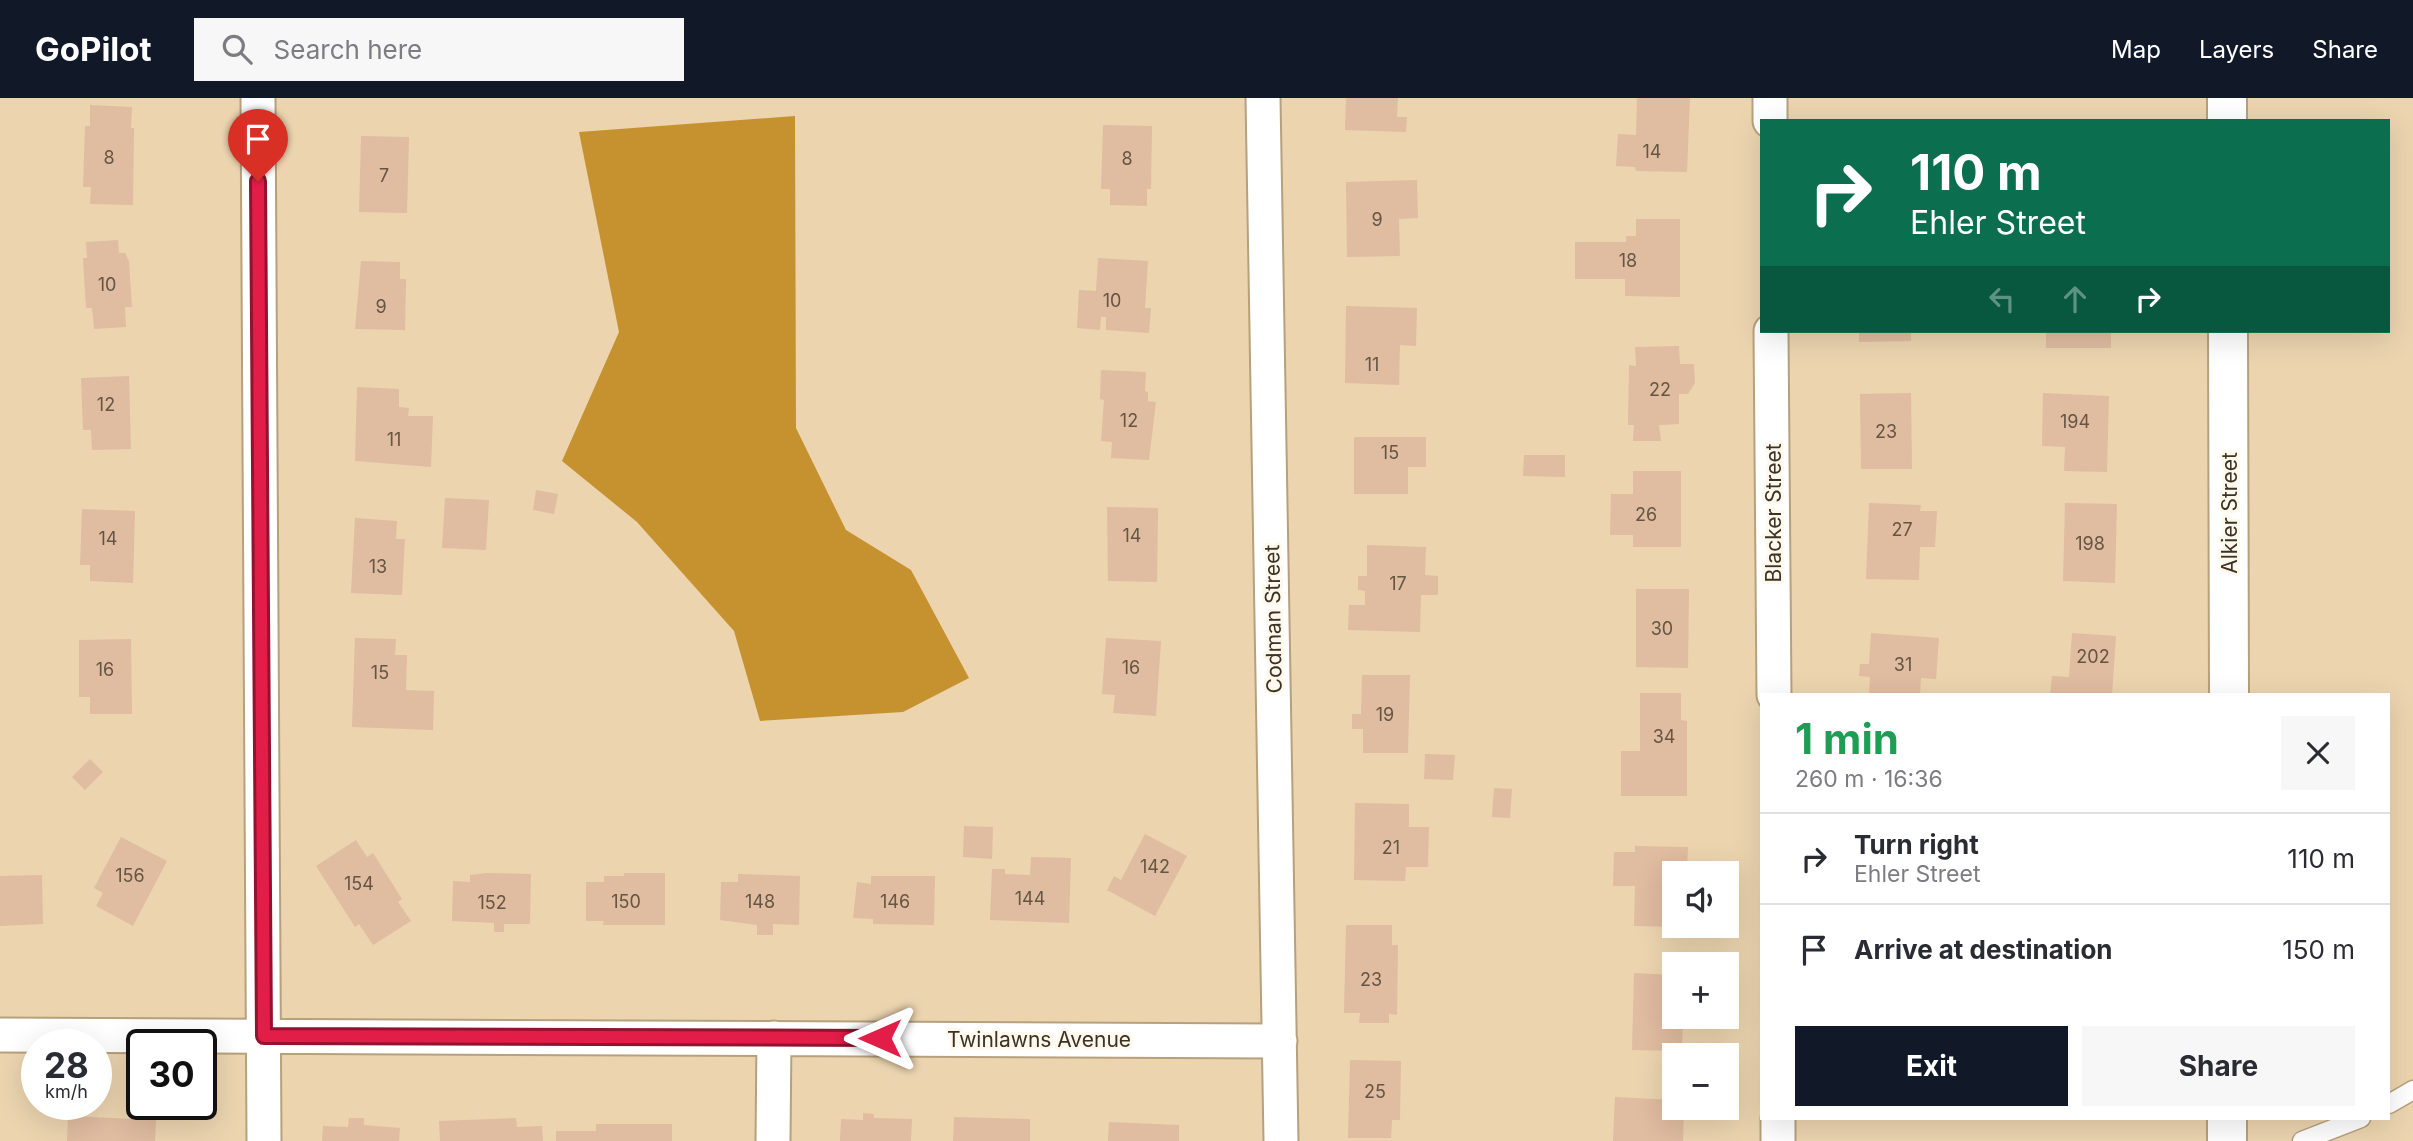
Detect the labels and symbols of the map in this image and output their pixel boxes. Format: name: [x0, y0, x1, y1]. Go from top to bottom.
pin: [228, 109, 288, 181]
house number: 14: [1643, 141, 1661, 162]
house number: 8: [103, 147, 115, 168]
house number: 8: [1121, 148, 1133, 169]
house number: 7: [379, 165, 389, 186]
house number: 9: [1371, 209, 1383, 230]
house number: 18: [1619, 250, 1637, 271]
house number: 10: [98, 274, 116, 295]
house number: 10: [1103, 290, 1121, 311]
house number: 9: [375, 296, 387, 317]
house number: 11: [1365, 354, 1379, 375]
house number: 22: [1649, 379, 1671, 400]
house number: 12: [97, 394, 115, 415]
house number: 12: [1120, 410, 1138, 431]
house number: 194: [2060, 411, 2090, 432]
house number: 23: [1875, 421, 1897, 442]
house number: 11: [387, 429, 401, 450]
house number: 15: [1381, 442, 1399, 463]
street label: Blacker Street: [1761, 443, 1786, 582]
street label: Alkier Street: [2217, 452, 2242, 574]
house number: 26: [1635, 504, 1657, 525]
house number: 27: [1891, 519, 1913, 540]
house number: 14: [1123, 525, 1141, 546]
house number: 14: [99, 528, 117, 549]
house number: 198: [2075, 533, 2105, 554]
street label: Codman Street: [1259, 544, 1287, 693]
house number: 13: [369, 556, 387, 577]
house number: 17: [1389, 573, 1407, 594]
house number: 30: [1651, 618, 1673, 639]
house number: 202: [2076, 646, 2110, 667]
house number: 31: [1894, 654, 1912, 675]
house number: 16: [1122, 657, 1140, 678]
house number: 16: [96, 659, 114, 680]
house number: 15: [371, 662, 389, 683]
house number: 19: [1376, 704, 1394, 725]
house number: 34: [1653, 726, 1675, 747]
house number: 21: [1382, 837, 1400, 858]
house number: 142: [1140, 856, 1170, 877]
house number: 156: [115, 865, 145, 886]
house number: 154: [344, 873, 374, 894]
house number: 144: [1015, 888, 1045, 909]
house number: 150: [611, 891, 641, 912]
house number: 148: [745, 891, 775, 912]
house number: 146: [880, 891, 910, 912]
house number: 152: [477, 892, 507, 913]
house number: 23: [1360, 969, 1382, 990]
position arrow: [843, 1001, 917, 1075]
street label: Twinlawns Avenue: [947, 1027, 1131, 1052]
speed limit sign: 30: [126, 1029, 217, 1120]
house number: 25: [1364, 1081, 1386, 1102]

